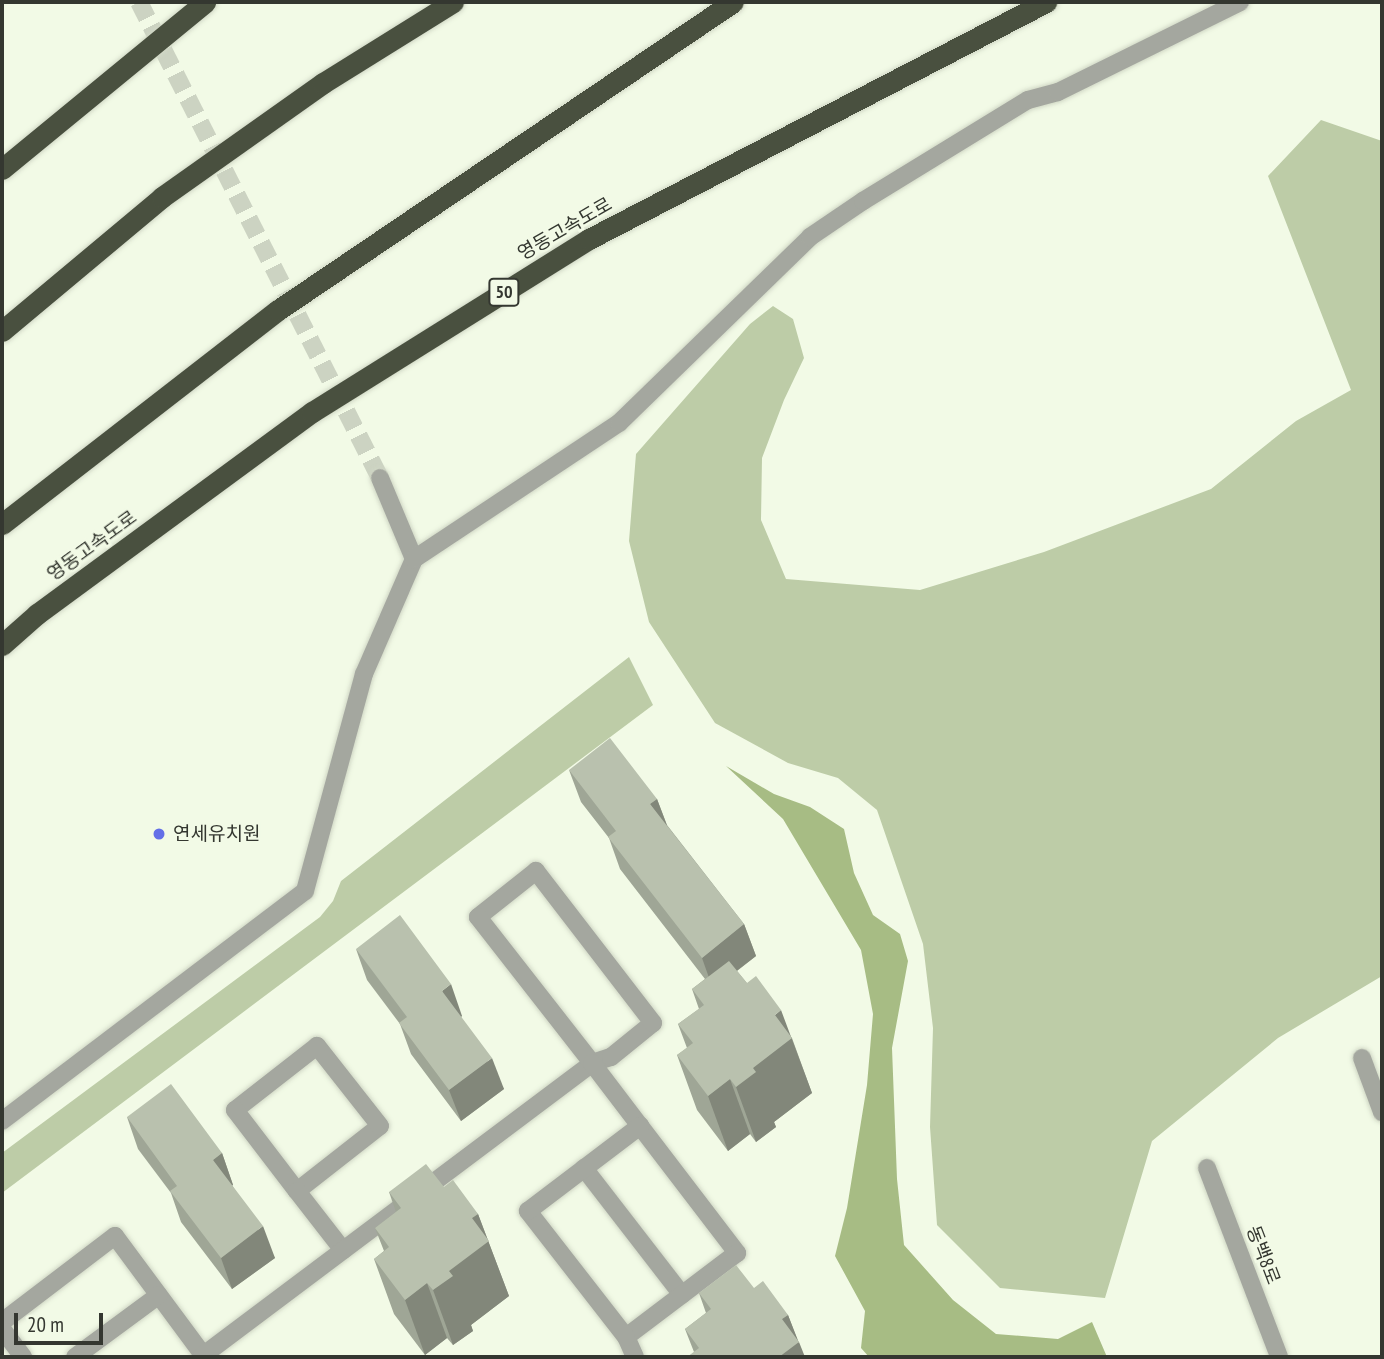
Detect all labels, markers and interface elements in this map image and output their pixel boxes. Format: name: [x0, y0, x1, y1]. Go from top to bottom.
street label: 영동고속도로: [514, 193, 616, 265]
road number: 50: [488, 278, 520, 306]
street label: 영동고속도로: [43, 506, 141, 586]
place label: 연세유치원: [173, 823, 260, 845]
marker: 연세유치원: [151, 826, 167, 842]
street label: 동백8로: [1241, 1222, 1285, 1288]
scale bar: [18, 1300, 107, 1344]
text: 20 m: [27, 1311, 64, 1338]

